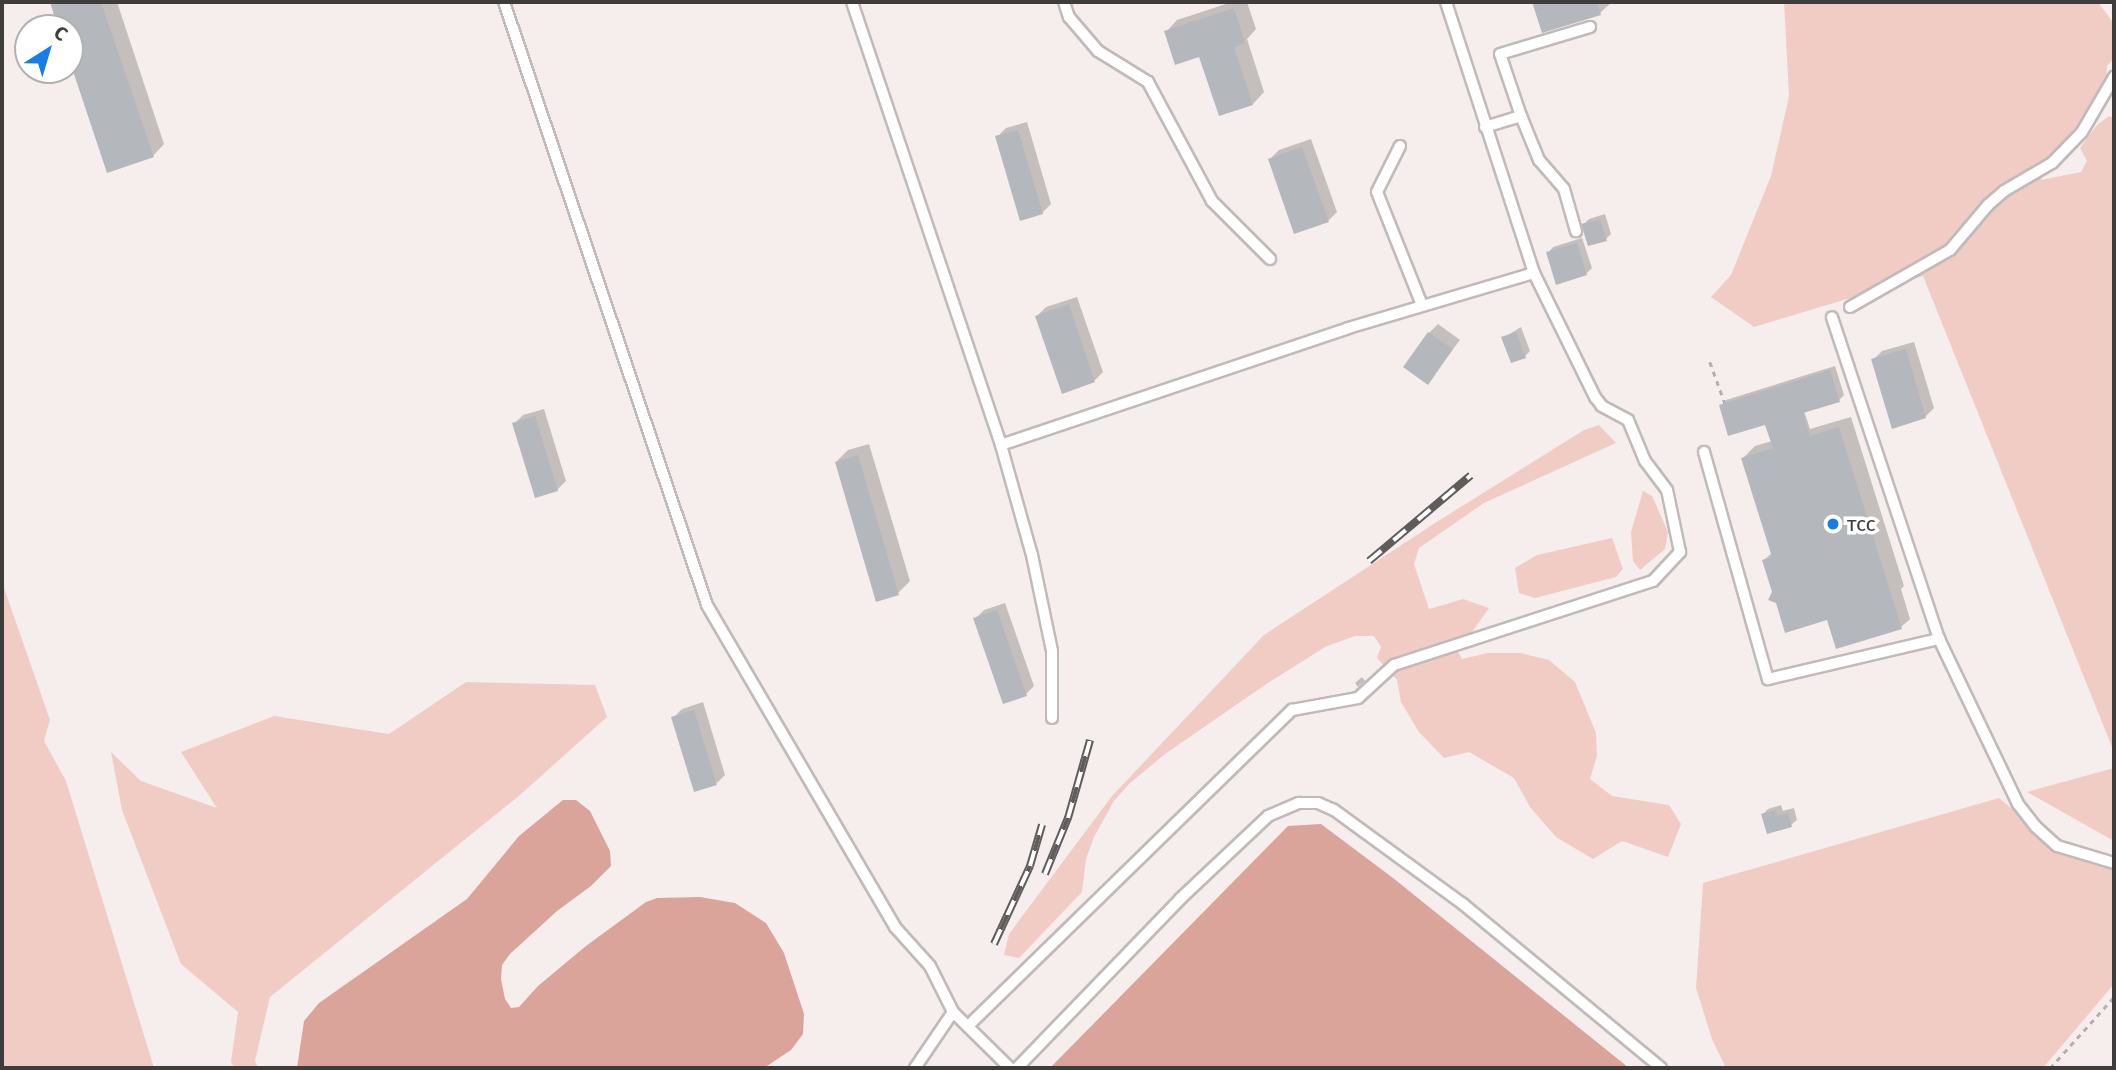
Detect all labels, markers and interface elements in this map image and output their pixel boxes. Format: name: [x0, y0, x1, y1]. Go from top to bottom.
north arrow: [14, 14, 84, 84]
text: С: [49, 21, 72, 46]
place label: тсс: [1847, 511, 1876, 537]
marker: тсс: [1825, 516, 1841, 532]

